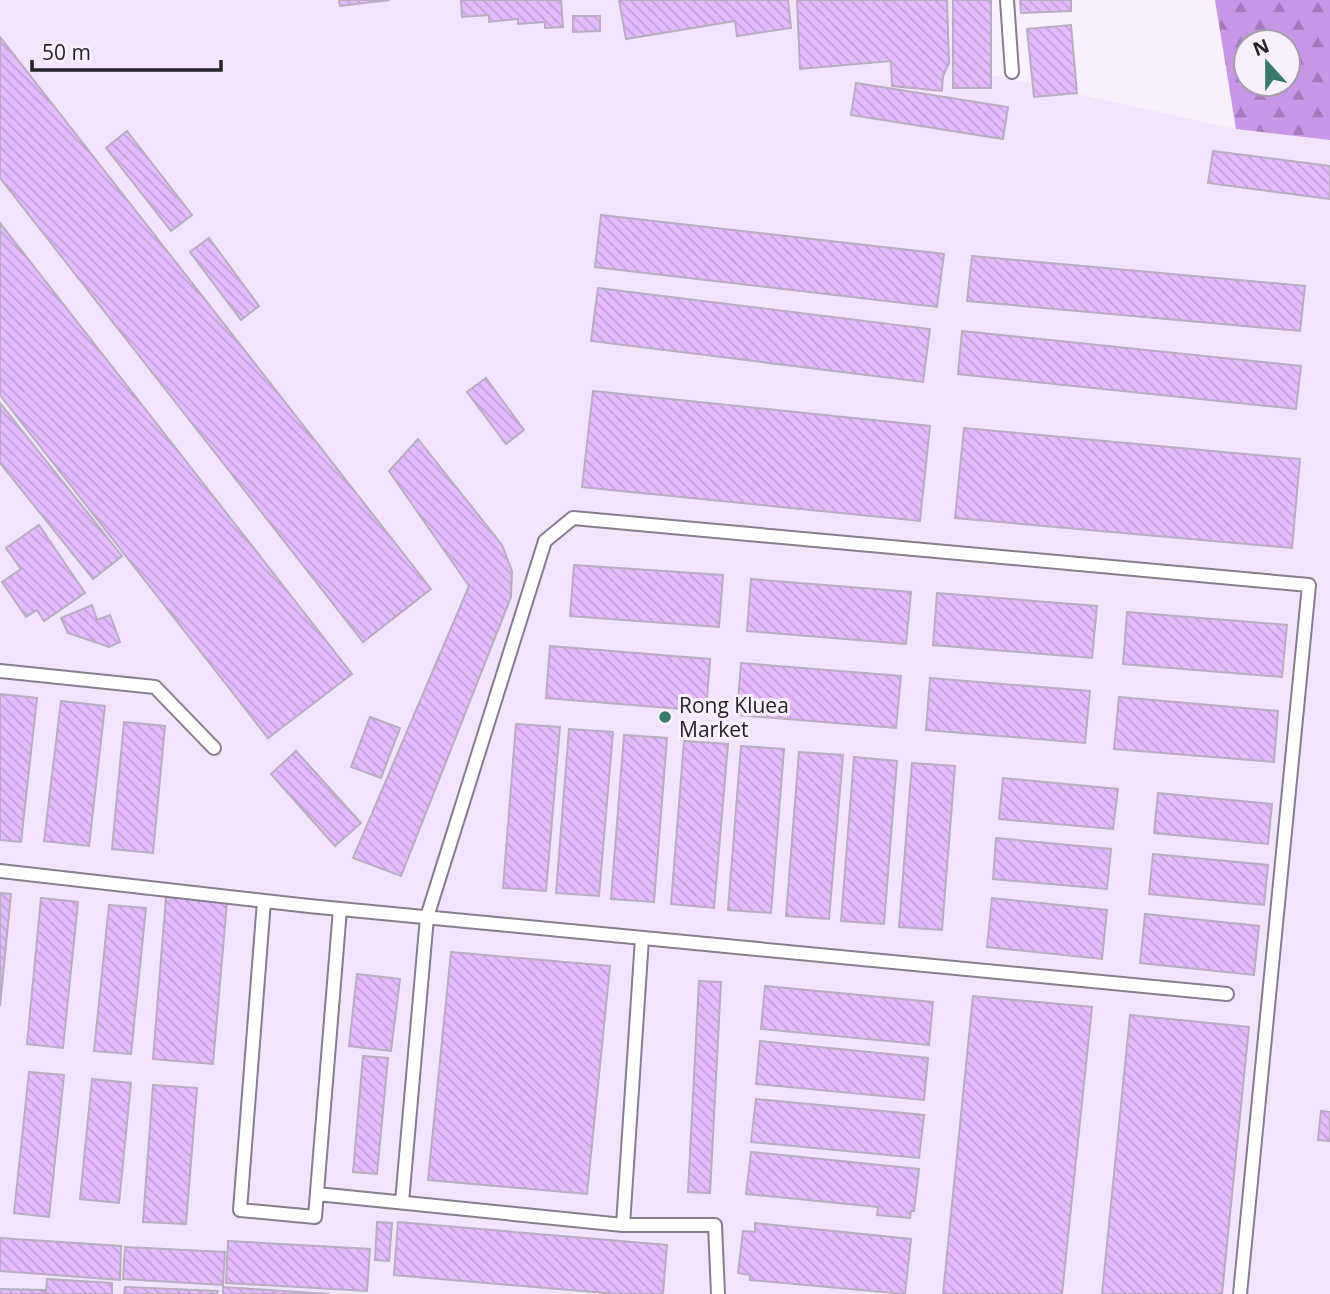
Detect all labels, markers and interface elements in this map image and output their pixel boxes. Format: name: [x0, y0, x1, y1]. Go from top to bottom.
scale bar: [32, 28, 220, 72]
north arrow: [1232, 28, 1302, 98]
text: N: [1249, 32, 1273, 62]
text: 50 m: [42, 38, 91, 66]
place label: Rong Kluea Market: [679, 691, 789, 743]
marker: Rong Kluea Market: [657, 709, 673, 725]

